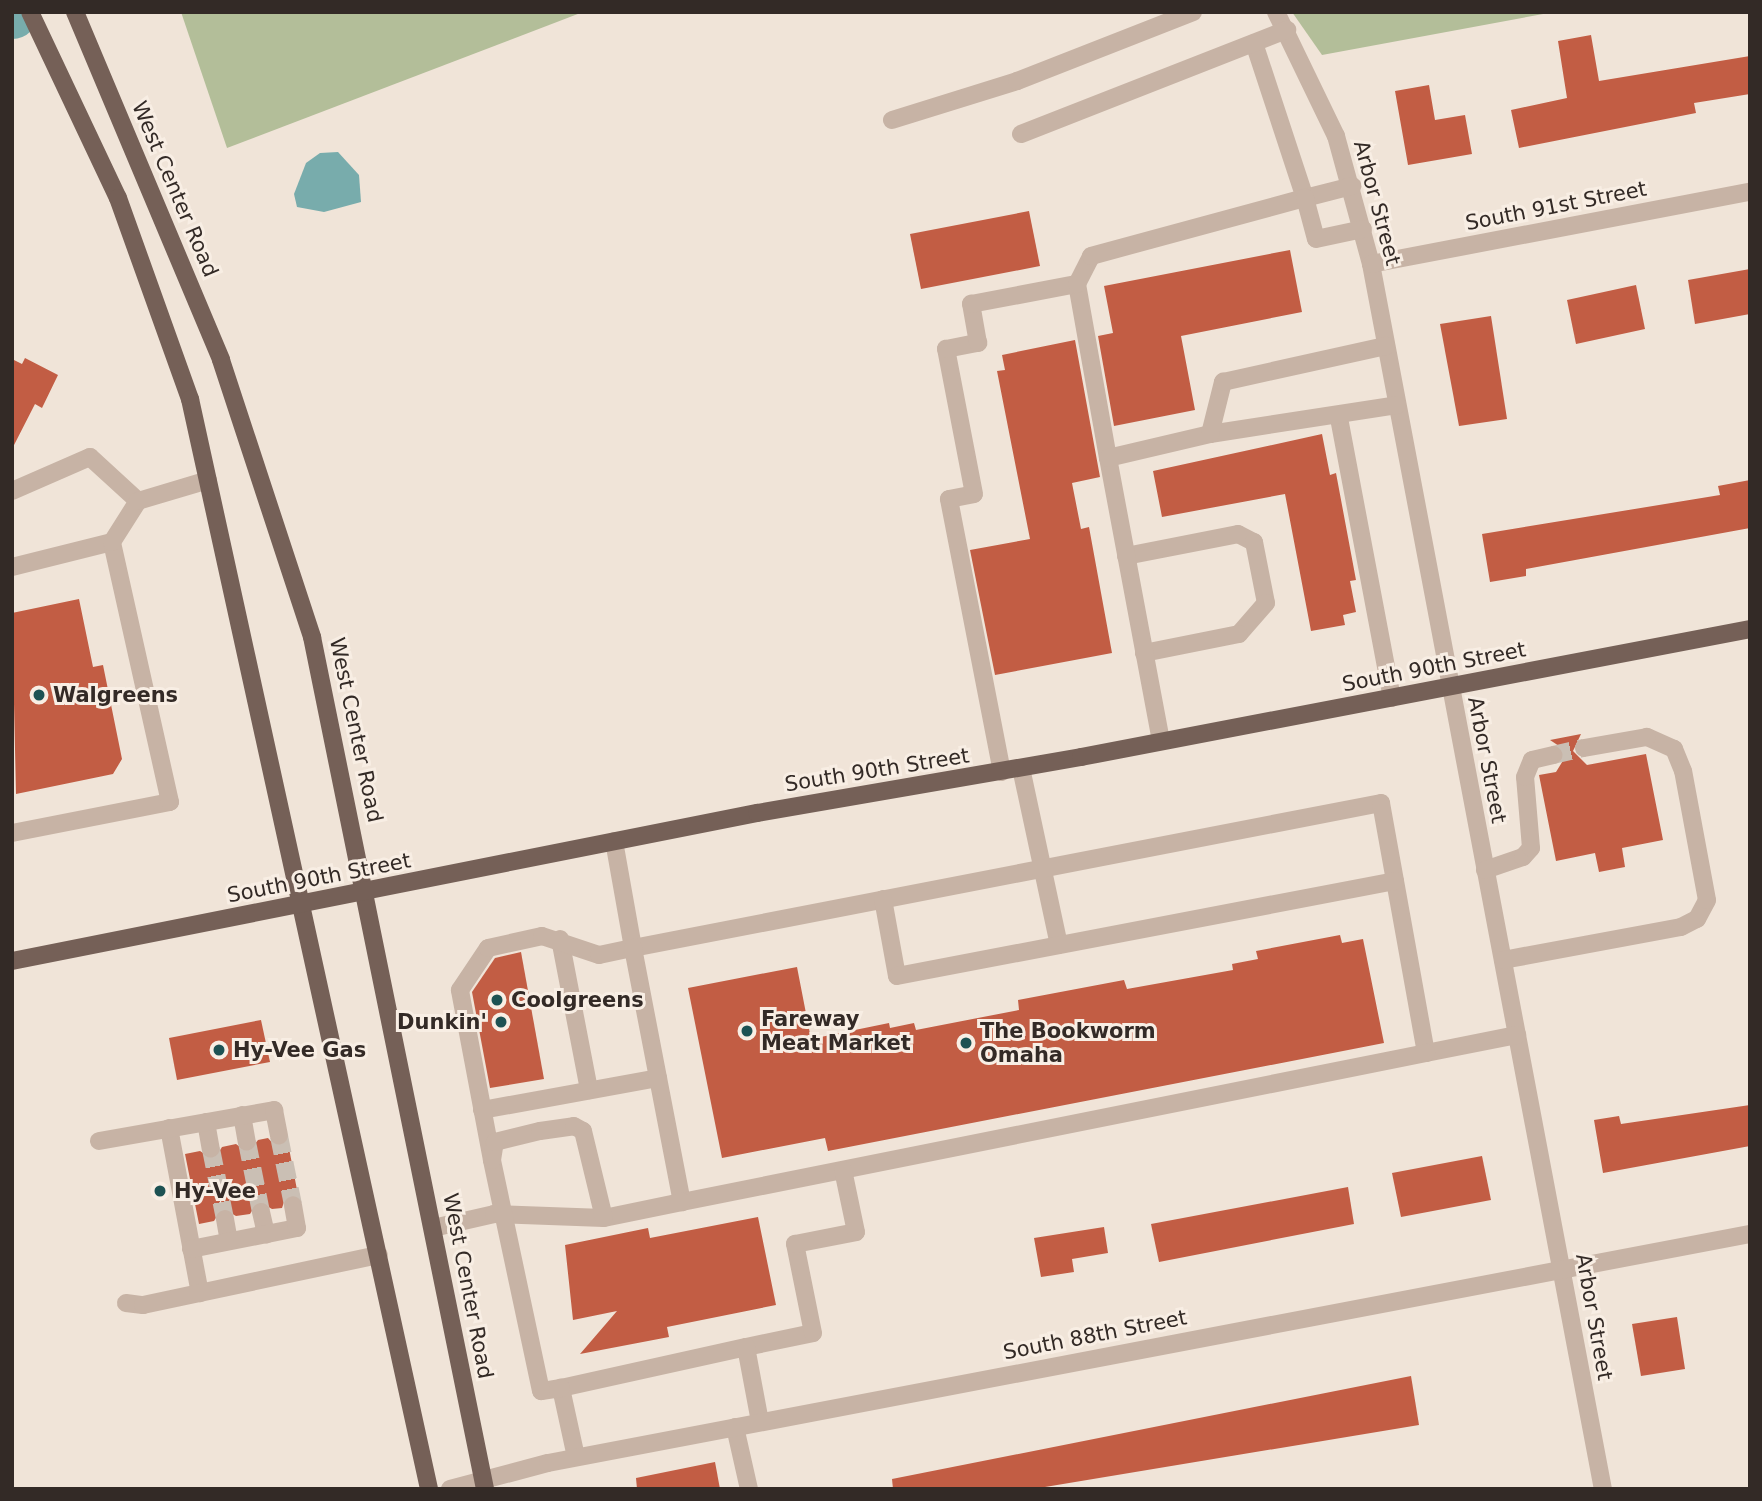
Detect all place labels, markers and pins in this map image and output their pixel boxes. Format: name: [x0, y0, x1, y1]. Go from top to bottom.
place label: Walgreens: [53, 682, 178, 708]
marker: Walgreens: [31, 687, 47, 703]
place label: Coolgreens: [511, 987, 644, 1013]
marker: Coolgreens: [489, 992, 505, 1008]
place label: Fareway Meat Market: [761, 1006, 911, 1056]
place label: Dunkin': [397, 1009, 487, 1035]
marker: Dunkin': [493, 1014, 509, 1030]
place label: The Bookworm Omaha: [980, 1018, 1156, 1068]
marker: Fareway Meat Market: [739, 1023, 755, 1039]
marker: The Bookworm Omaha: [958, 1035, 974, 1051]
place label: Hy-Vee Gas: [233, 1037, 366, 1063]
marker: Hy-Vee Gas: [211, 1042, 227, 1058]
place label: Hy-Vee: [174, 1178, 256, 1204]
marker: Hy-Vee: [152, 1183, 168, 1199]

